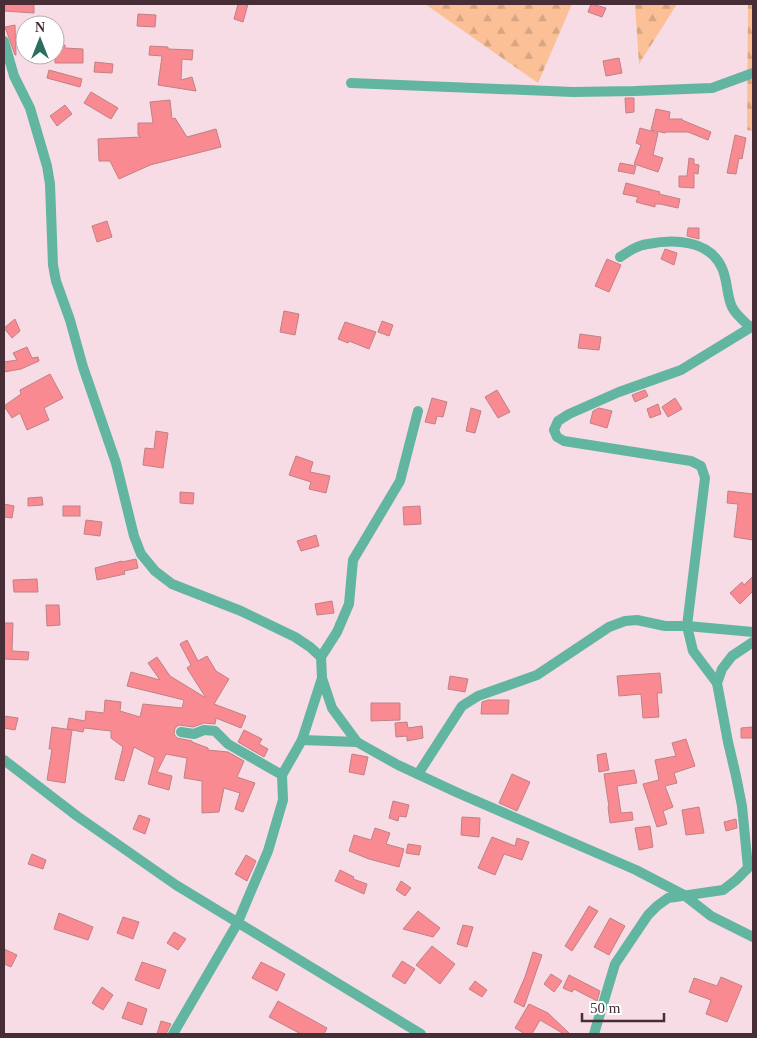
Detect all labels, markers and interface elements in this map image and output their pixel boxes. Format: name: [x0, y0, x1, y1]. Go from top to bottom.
north arrow: [15, 15, 65, 65]
text: N: [35, 20, 45, 35]
scale bar: [582, 990, 664, 1022]
text: 50 m: [590, 1000, 621, 1016]

